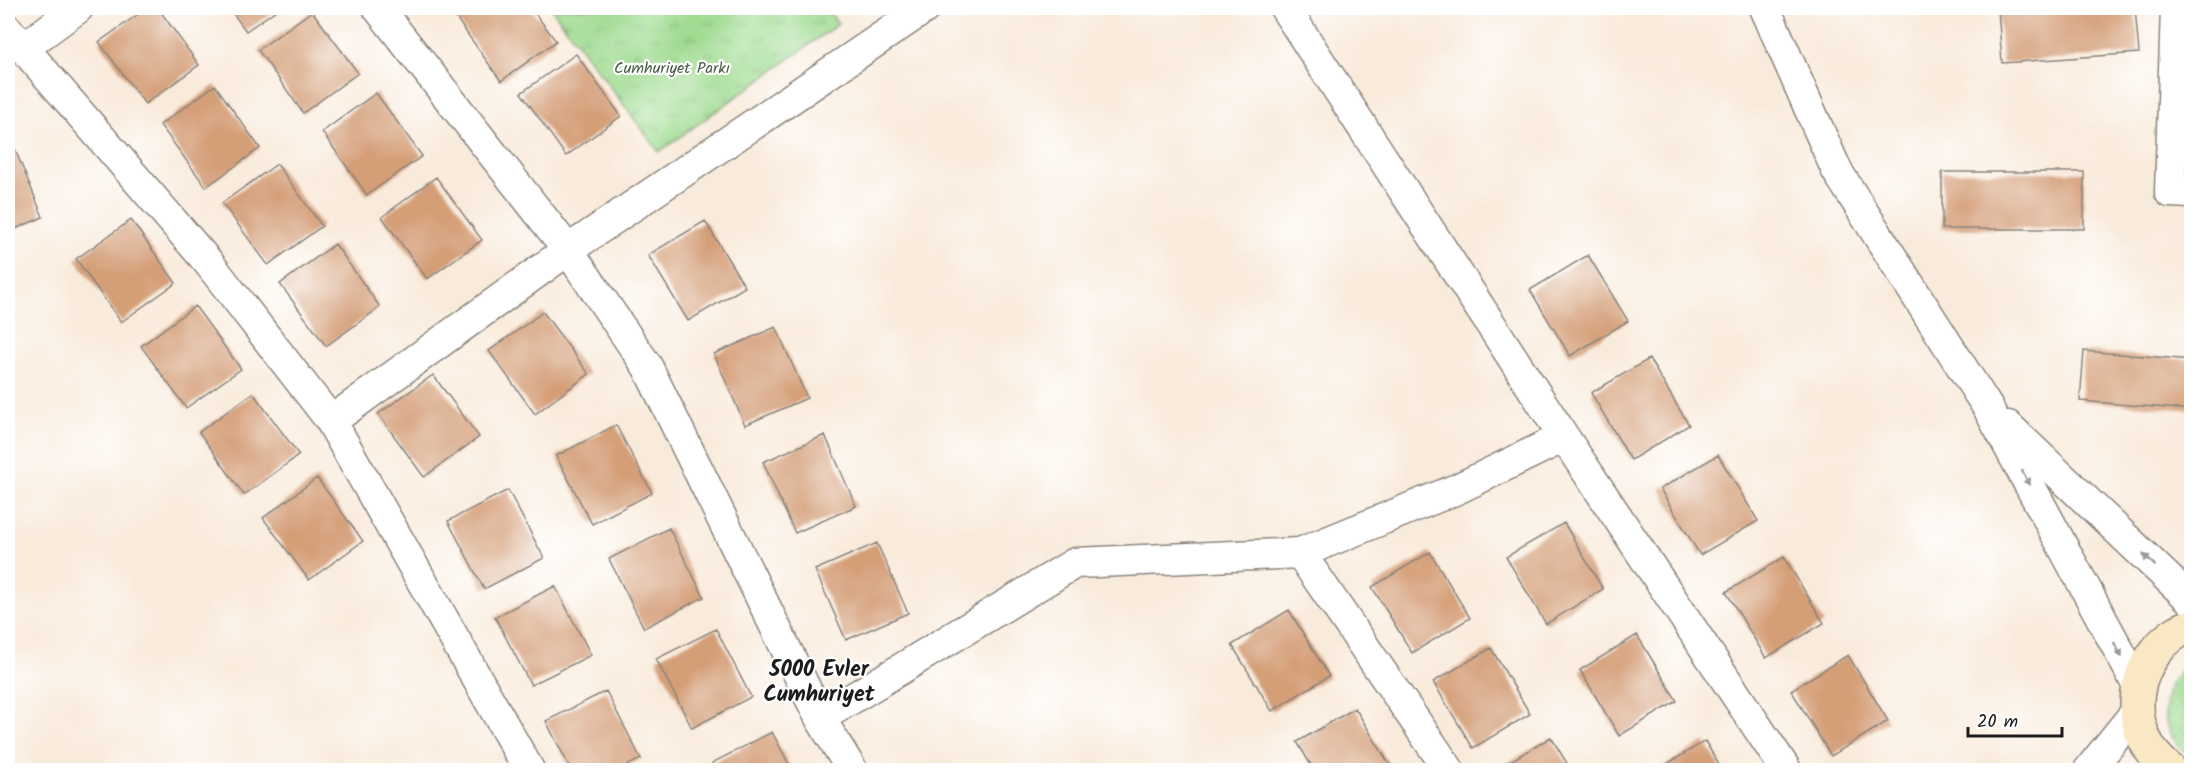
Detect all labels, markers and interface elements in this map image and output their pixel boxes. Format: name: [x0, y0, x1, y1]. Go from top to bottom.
park label: Cumhuriyet Parkı: [614, 56, 730, 81]
one-way arrow: [2021, 470, 2031, 487]
one-way arrow: [2142, 554, 2156, 568]
one-way arrow: [2113, 641, 2123, 658]
district label: 5000 Evler Cumhuriyet: [763, 653, 876, 713]
scale bar: [1968, 700, 2062, 738]
text: 20 m: [1977, 708, 2018, 737]

